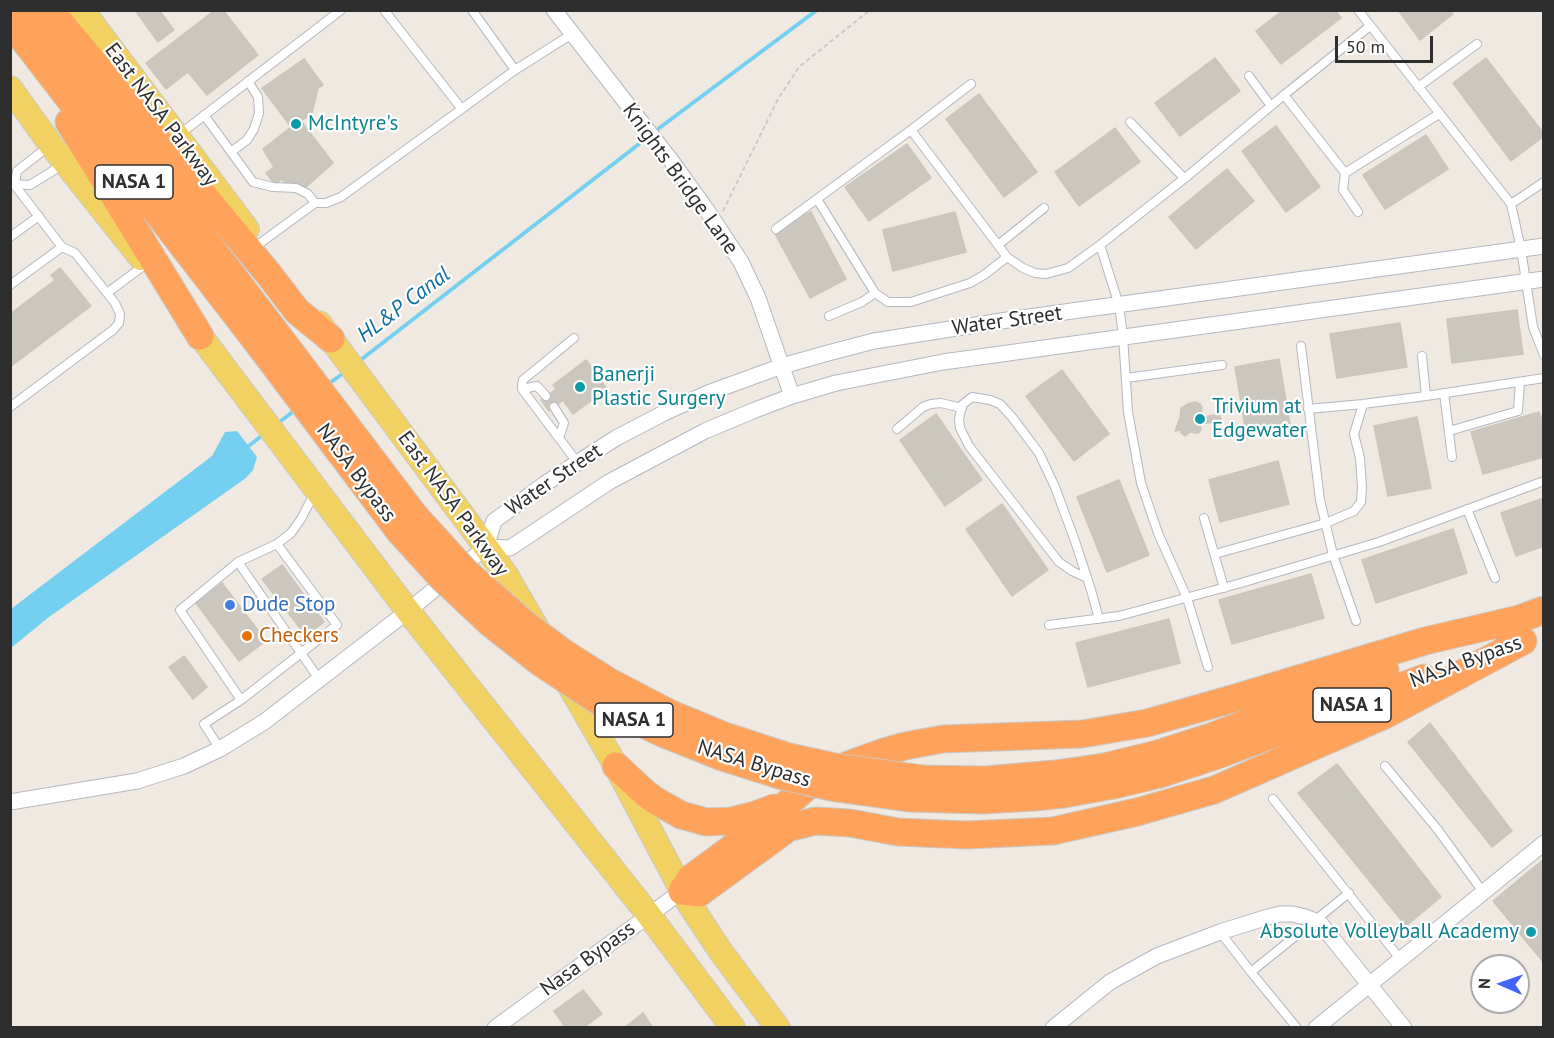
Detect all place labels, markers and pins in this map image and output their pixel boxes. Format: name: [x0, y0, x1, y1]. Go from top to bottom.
place label: McIntyre's: [308, 111, 398, 137]
marker: McIntyre's: [289, 117, 303, 131]
place label: Banerji Plastic Surgery: [592, 362, 725, 412]
marker: Banerji Plastic Surgery: [573, 380, 587, 394]
place label: Trivium at Edgewater: [1212, 394, 1307, 444]
marker: Trivium at Edgewater: [1193, 412, 1207, 426]
place label: Dude Stop: [242, 592, 335, 618]
marker: Dude Stop: [223, 598, 237, 612]
place label: Checkers: [259, 623, 339, 649]
marker: Checkers: [240, 629, 254, 643]
place label: Absolute Volleyball Academy: [1260, 919, 1519, 945]
marker: Absolute Volleyball Academy: [1524, 925, 1538, 939]

